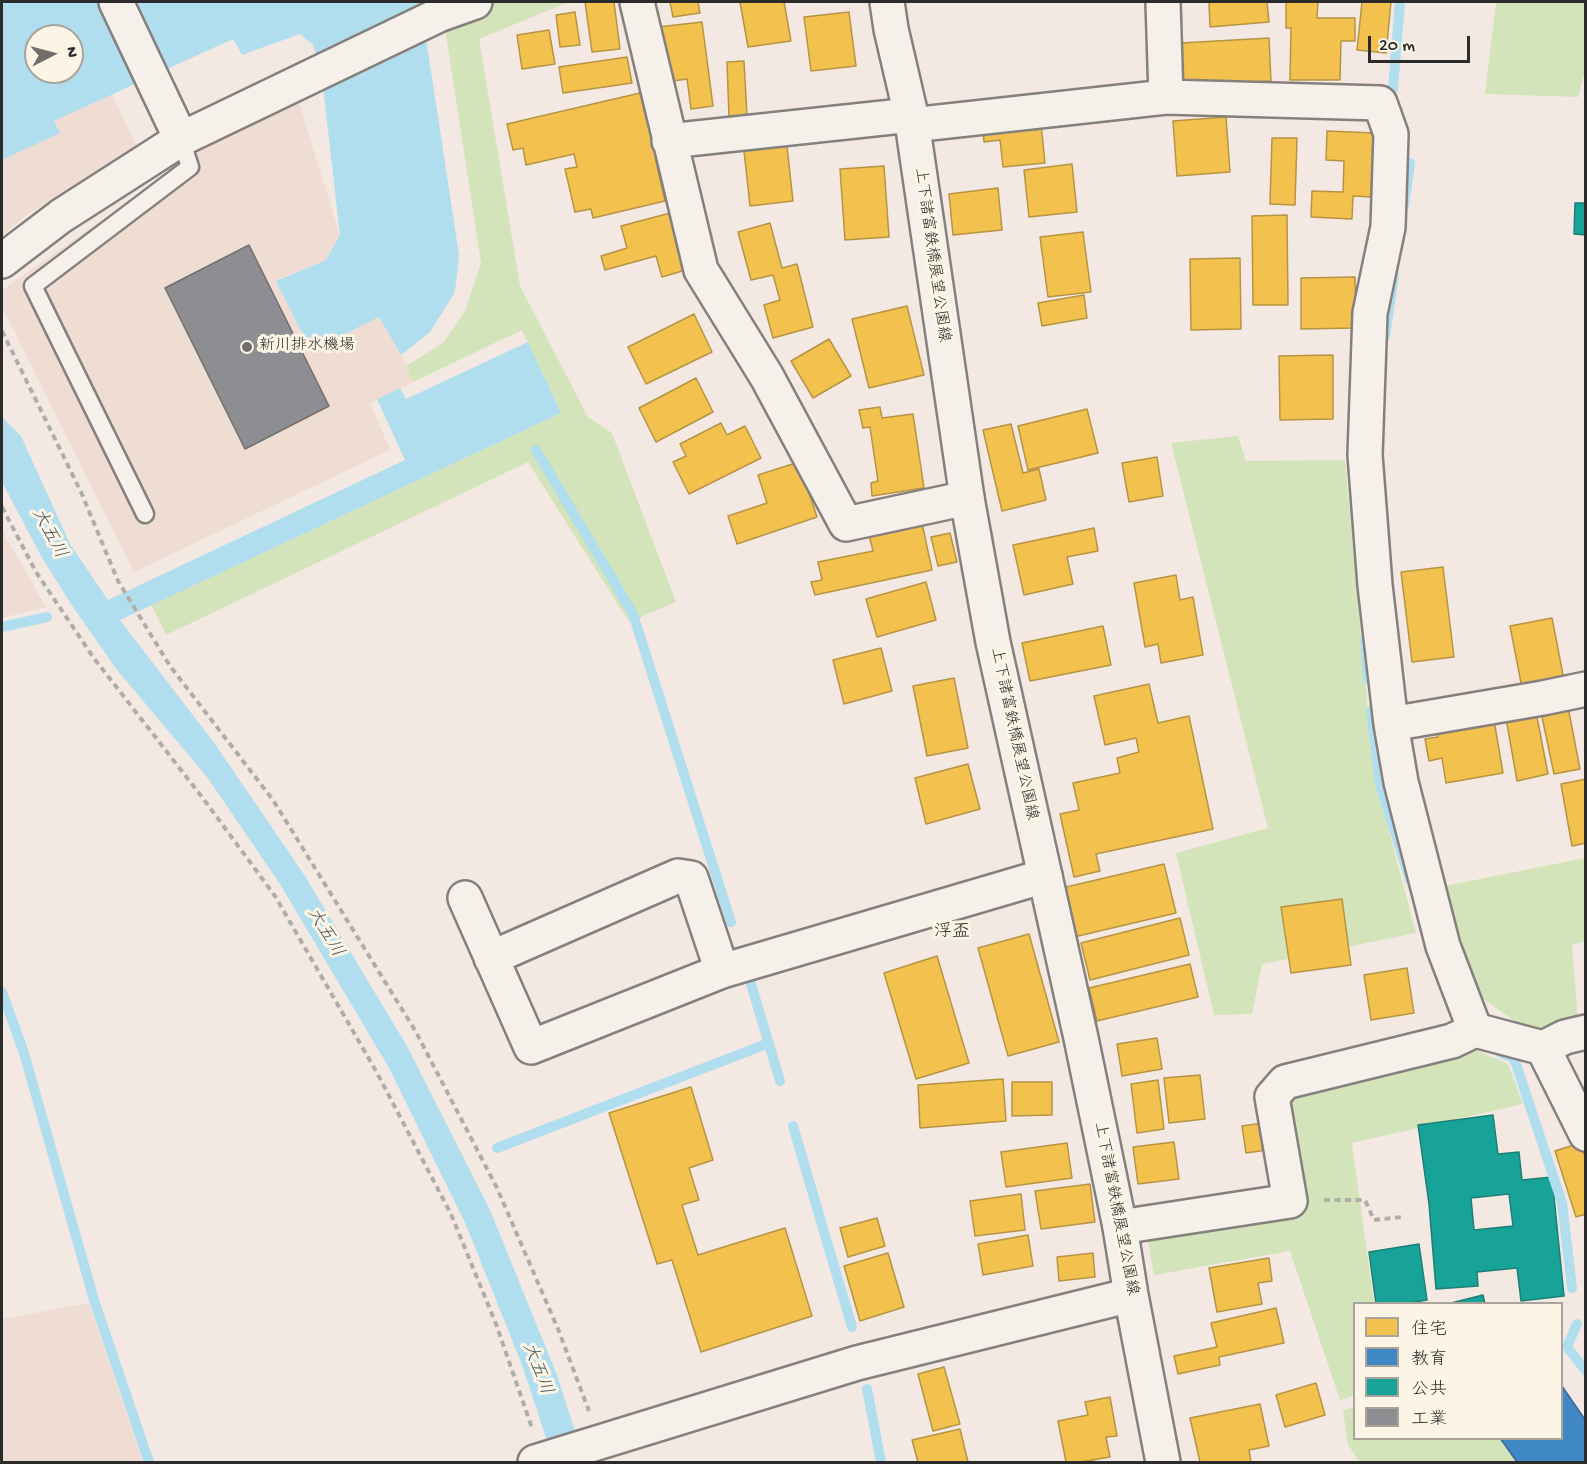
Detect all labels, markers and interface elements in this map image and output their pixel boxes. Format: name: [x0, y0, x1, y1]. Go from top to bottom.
north arrow: [24, 24, 84, 84]
scale bar: [1371, 24, 1473, 62]
text: 20 m: [1379, 36, 1415, 57]
text: N: [60, 46, 80, 58]
street label: 上下諸富鉄橋展望公園線: [909, 167, 953, 343]
place label: 新川排水機場: [259, 337, 355, 357]
marker: 新川排水機場: [240, 340, 254, 354]
water label: 大五川: [26, 505, 70, 563]
street label: 上下諸富鉄橋展望公園線: [985, 646, 1041, 822]
water label: 大五川: [301, 904, 347, 962]
district label: 浮盃: [934, 922, 970, 944]
street label: 上下諸富鉄橋展望公園線: [1089, 1121, 1141, 1297]
legend: [1353, 1302, 1563, 1440]
text: 住宅: [1411, 1320, 1447, 1341]
water label: 大五川: [516, 1340, 556, 1398]
text: 教育: [1411, 1350, 1447, 1371]
text: 公共: [1411, 1380, 1447, 1401]
text: 工業: [1411, 1410, 1447, 1431]

